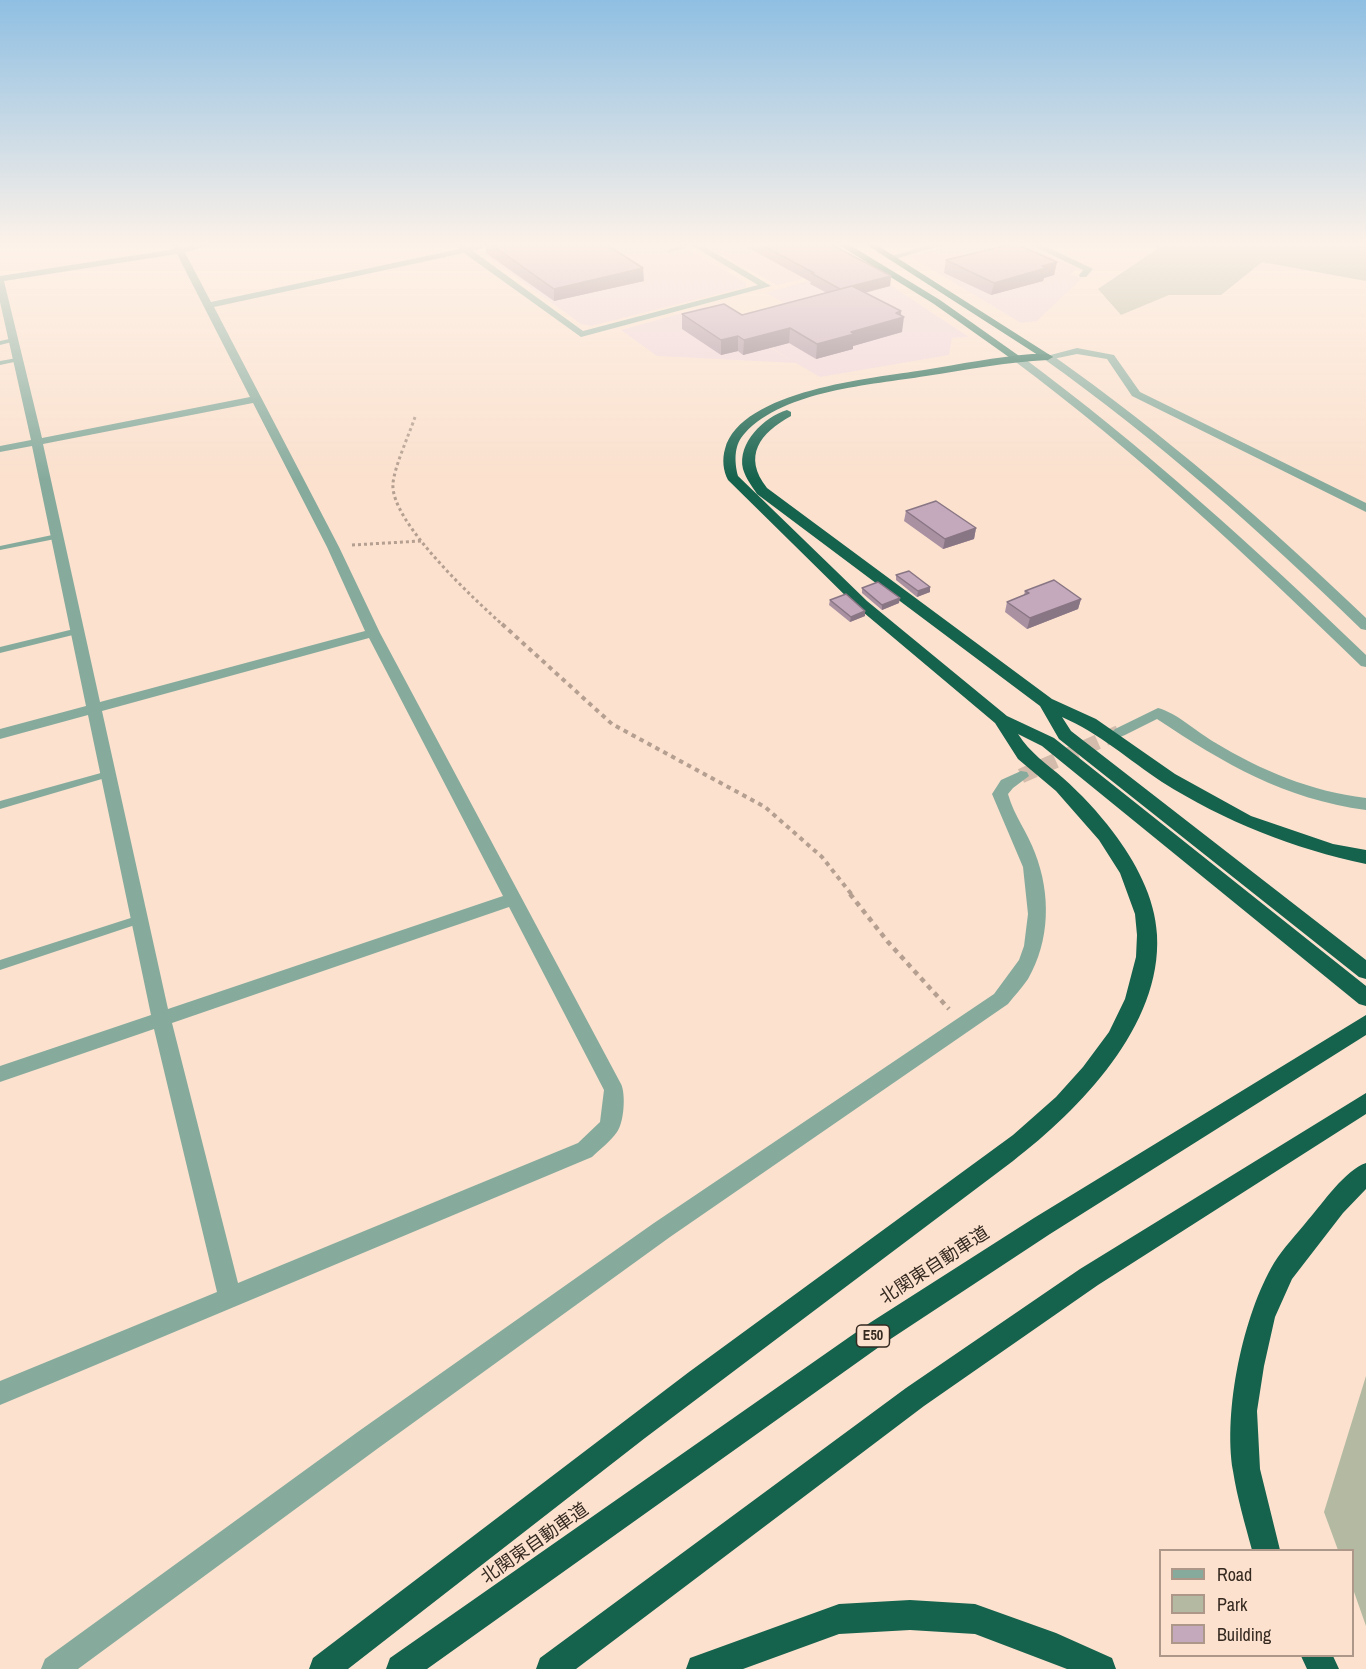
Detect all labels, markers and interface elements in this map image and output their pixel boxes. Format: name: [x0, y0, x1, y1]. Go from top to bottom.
street label: 北関東自動車道: [876, 1223, 994, 1309]
road number: E50: [856, 1325, 890, 1347]
street label: 北関東自動車道: [477, 1499, 593, 1589]
legend: [1159, 1549, 1354, 1657]
text: Road: [1217, 1562, 1252, 1587]
text: Park: [1217, 1592, 1247, 1617]
text: Building: [1217, 1622, 1271, 1647]

